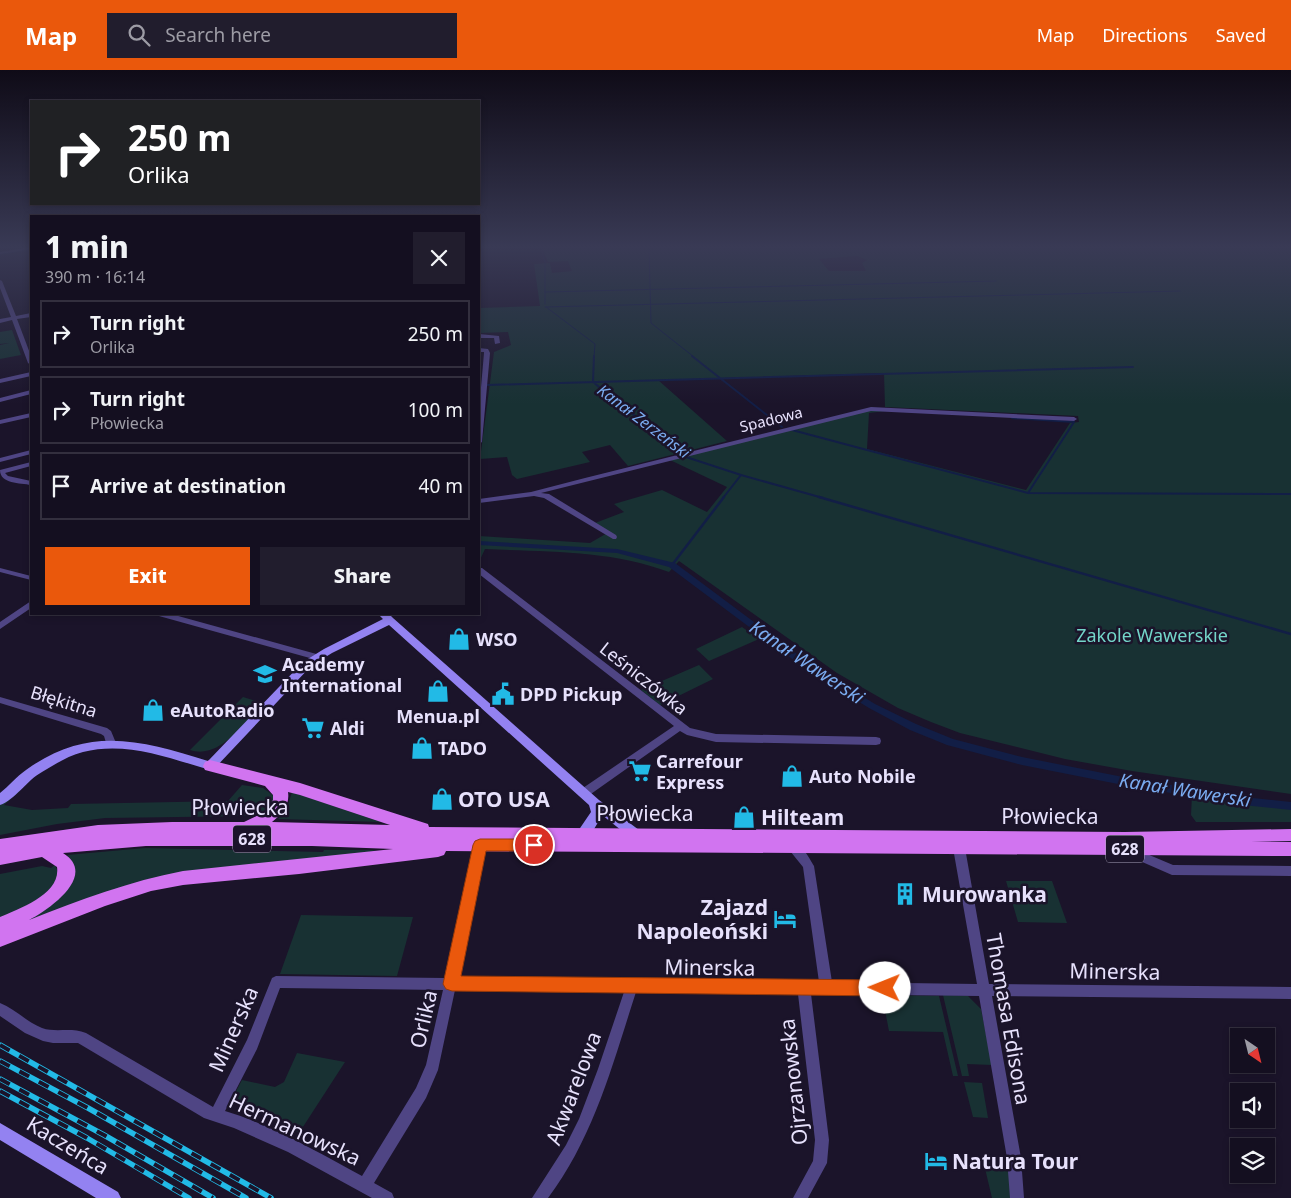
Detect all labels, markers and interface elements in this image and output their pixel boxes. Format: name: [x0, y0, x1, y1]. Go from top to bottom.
search box: [107, 13, 457, 58]
text: Map: [25, 19, 77, 52]
icon: search: [125, 21, 153, 49]
text: Search here: [165, 22, 271, 48]
text: Map: [1037, 23, 1074, 47]
text: Directions: [1102, 23, 1188, 47]
text: Saved: [1216, 23, 1266, 47]
text: 250 m: [128, 114, 231, 161]
icon: right: [45, 120, 110, 185]
text: Orlika: [128, 159, 190, 189]
text: 1 min: [45, 226, 129, 267]
button: close: [413, 232, 465, 284]
text: 390 m · 16:14: [45, 266, 145, 288]
text: Turn right: [90, 310, 185, 336]
icon: right: [47, 320, 75, 348]
text: 250 m: [408, 321, 463, 347]
text: Orlika: [90, 336, 135, 358]
water label: Kanał Zerzeński: [593, 379, 696, 464]
text: Turn right: [90, 386, 185, 412]
icon: right: [47, 396, 75, 424]
text: 100 m: [408, 397, 463, 423]
street label: Spadowa: [737, 402, 805, 436]
text: Płowiecka: [90, 412, 164, 434]
icon: arrive: [47, 472, 75, 500]
text: Arrive at destination: [90, 473, 286, 499]
text: 40 m: [419, 473, 463, 499]
button: Exit: [45, 547, 250, 605]
button: Share: [260, 547, 465, 605]
water label: Kanał Wawerski: [745, 614, 870, 711]
park label: Zakole Wawerskie: [1076, 623, 1228, 647]
shop icon: WSO: [446, 626, 472, 652]
place label: WSO: [476, 627, 518, 651]
street label: Leśniczówka: [595, 636, 693, 720]
place label: Academy International: [282, 652, 402, 697]
school or university icon: Academy International: [252, 661, 278, 687]
shop icon: Menua.pl: [425, 678, 451, 704]
street label: Błękitna: [28, 680, 100, 722]
public building icon: DPD Pickup: [490, 681, 516, 707]
place label: DPD Pickup: [520, 682, 622, 706]
shop icon: eAutoRadio: [140, 697, 166, 723]
place label: eAutoRadio: [170, 698, 275, 722]
place label: Menua.pl: [396, 704, 480, 728]
supermarket icon: Aldi: [300, 715, 326, 741]
place label: Aldi: [330, 716, 365, 740]
shop icon: TADO: [409, 735, 435, 761]
place label: TADO: [438, 736, 487, 760]
place label: Carrefour Express: [656, 749, 743, 794]
supermarket icon: Carrefour Express: [627, 758, 653, 784]
shop icon: Auto Nobile: [779, 763, 805, 789]
place label: Auto Nobile: [809, 764, 916, 788]
water label: Kanał Wawerski: [1117, 767, 1254, 813]
place label: OTO USA: [458, 785, 550, 813]
shop icon: OTO USA: [429, 786, 455, 812]
street label: Płowiecka: [191, 793, 289, 821]
street label: Płowiecka: [596, 799, 694, 827]
street label: Płowiecka: [1001, 802, 1099, 830]
place label: Hilteam: [761, 803, 844, 831]
shop icon: Hilteam: [731, 804, 757, 830]
pin: [513, 824, 555, 866]
road number: 628: [233, 826, 271, 852]
icon: arrive: [520, 831, 548, 859]
road number: 628: [1106, 836, 1144, 862]
place label: Murowanka: [922, 880, 1047, 908]
building icon: Murowanka: [892, 881, 918, 907]
place label: Zajazd Napoleoński: [637, 893, 768, 945]
hotel icon: Zajazd Napoleoński: [772, 906, 798, 932]
street label: Thomasa Edisona: [980, 931, 1038, 1107]
street label: Minerska: [664, 952, 756, 982]
street label: Minerska: [1069, 956, 1161, 986]
position arrow: [858, 961, 910, 1013]
street label: Minerska: [202, 982, 264, 1076]
street label: Orlika: [403, 987, 443, 1051]
street label: Ojrzanowska: [772, 1017, 814, 1147]
street label: Akwarelowa: [539, 1027, 607, 1149]
north arrow: [1230, 1028, 1275, 1072]
map controls: [1230, 1028, 1275, 1183]
button: sound: [1230, 1083, 1275, 1128]
street label: Hermanowska: [225, 1086, 365, 1172]
street label: Kaczeńca: [22, 1109, 114, 1181]
button: layers: [1230, 1138, 1275, 1183]
place label: Natura Tour: [952, 1147, 1079, 1175]
hotel icon: Natura Tour: [923, 1148, 949, 1174]

